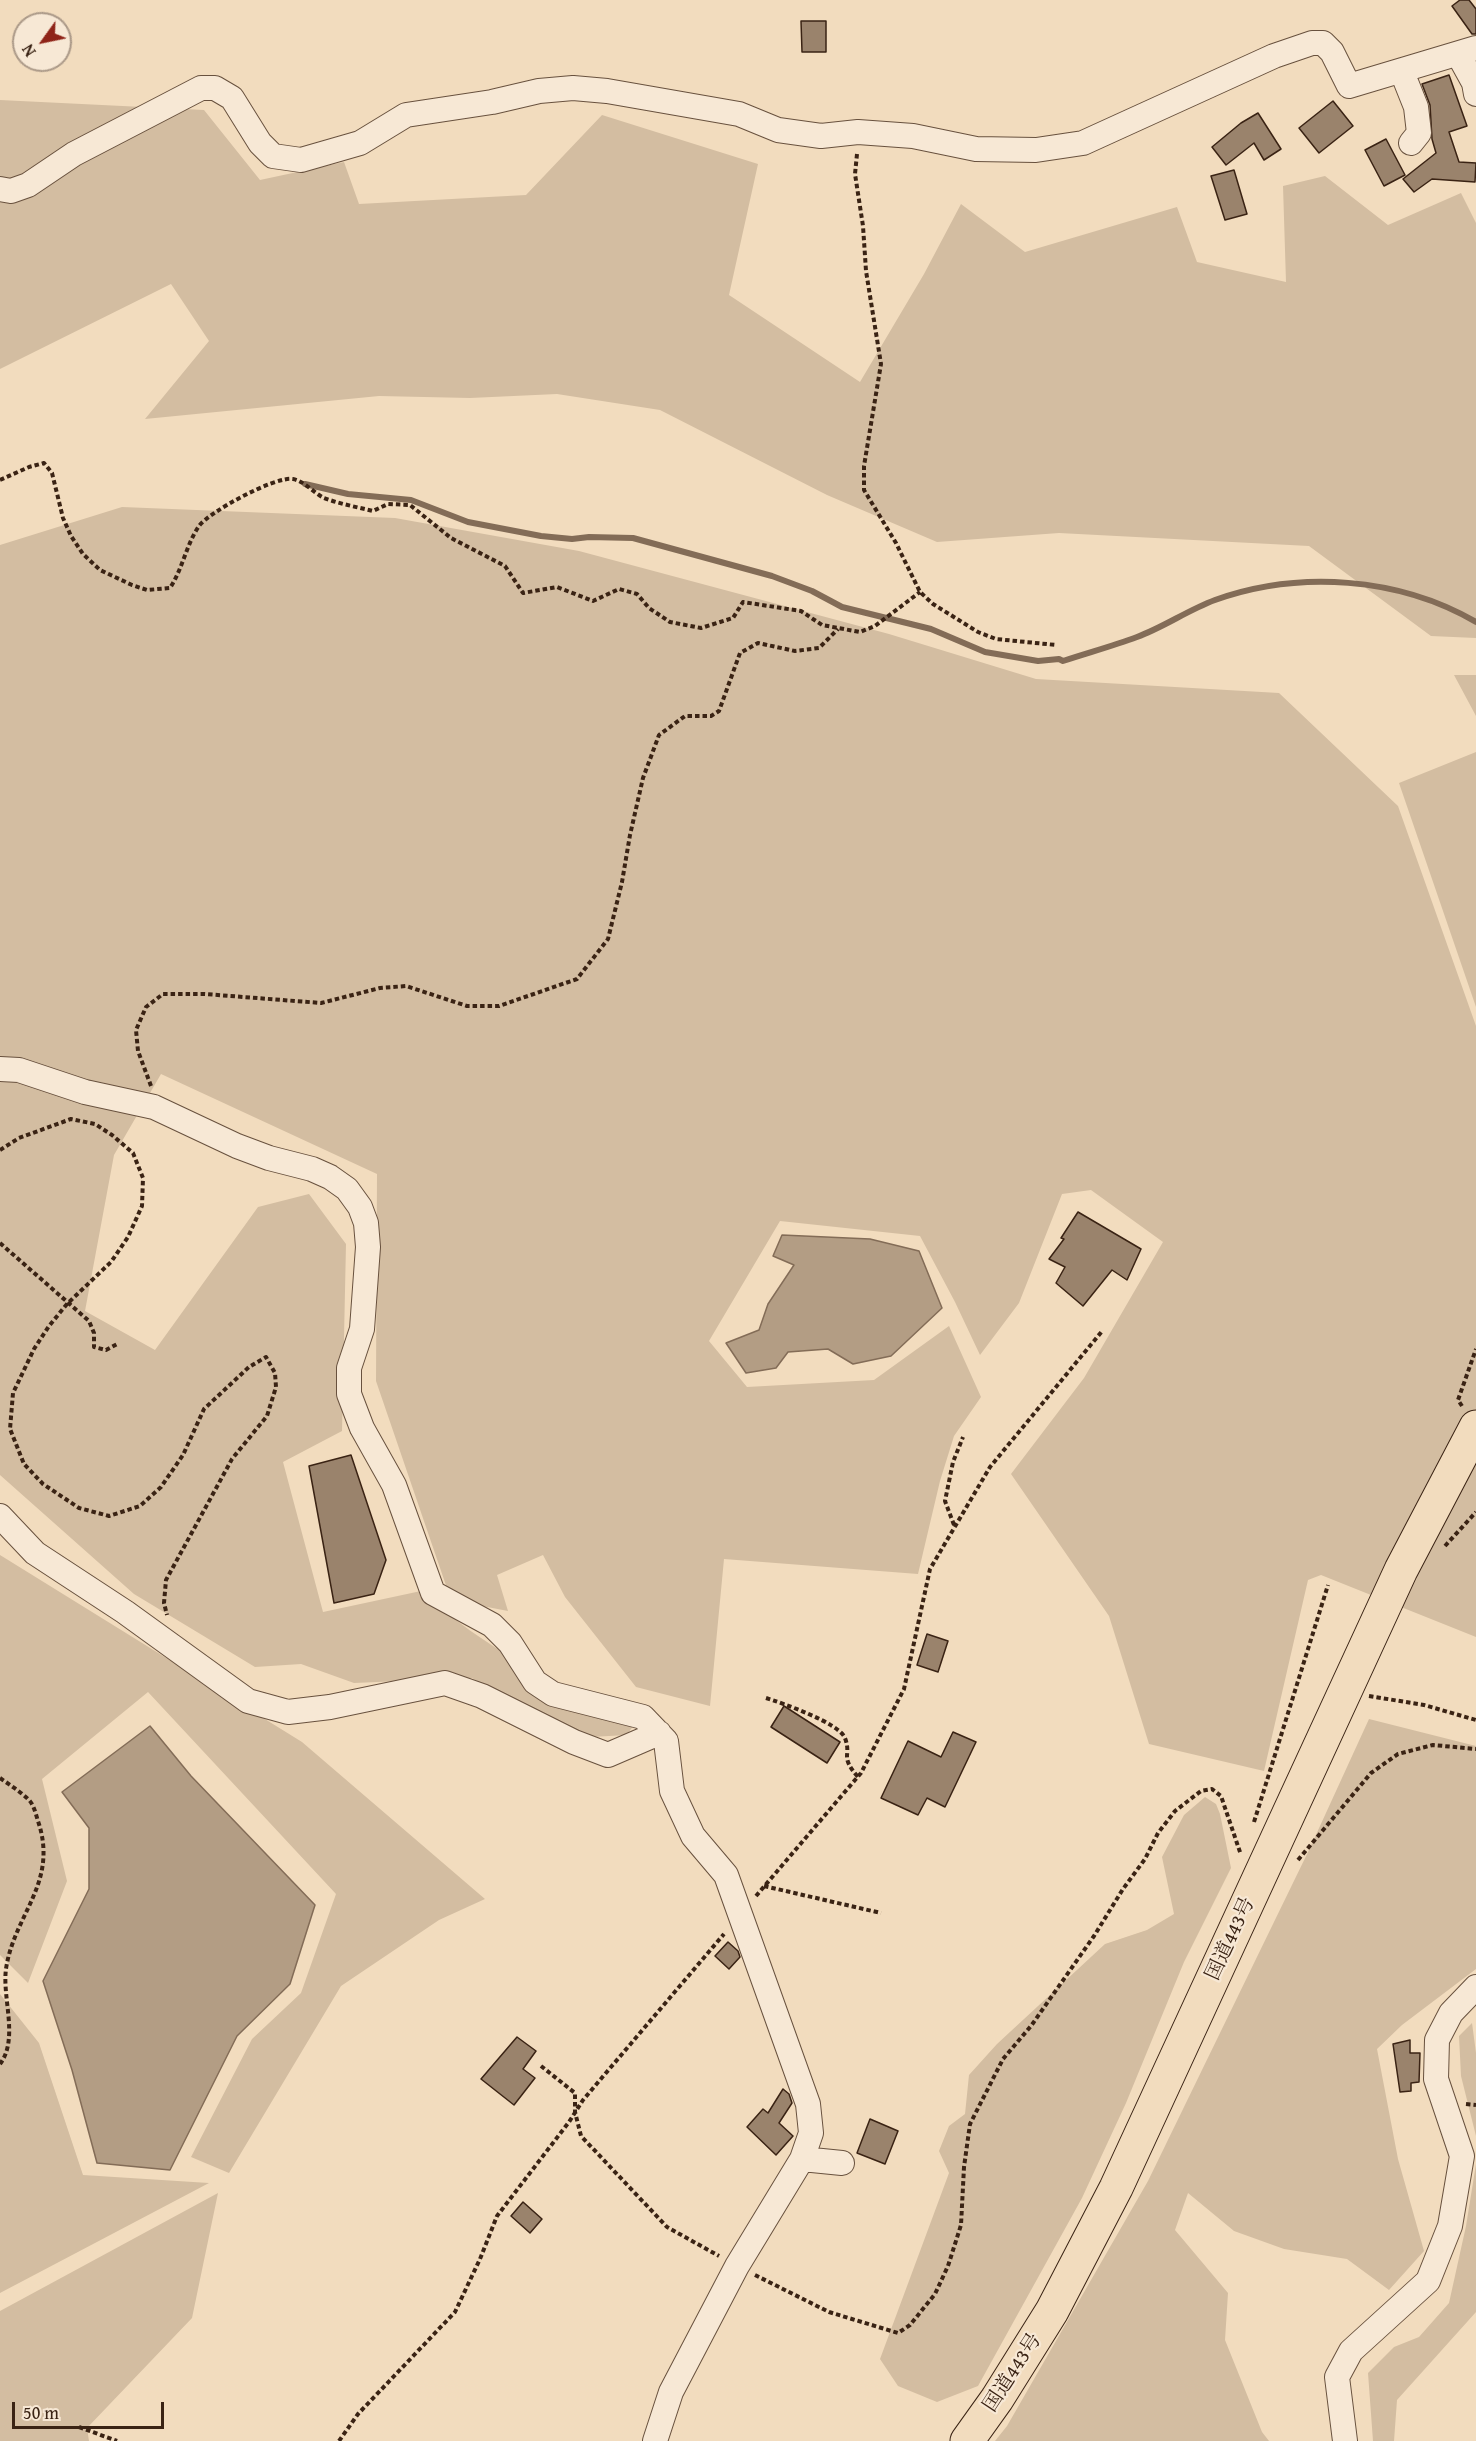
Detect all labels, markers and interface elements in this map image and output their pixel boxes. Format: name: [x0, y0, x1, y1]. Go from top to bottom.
north arrow: [12, 12, 72, 72]
text: N: [16, 40, 42, 62]
street label: 国道443号: [1201, 1894, 1261, 1984]
street label: 国道443号: [979, 2329, 1047, 2417]
scale bar: [15, 2390, 166, 2428]
text: 50 m: [23, 2399, 59, 2426]

